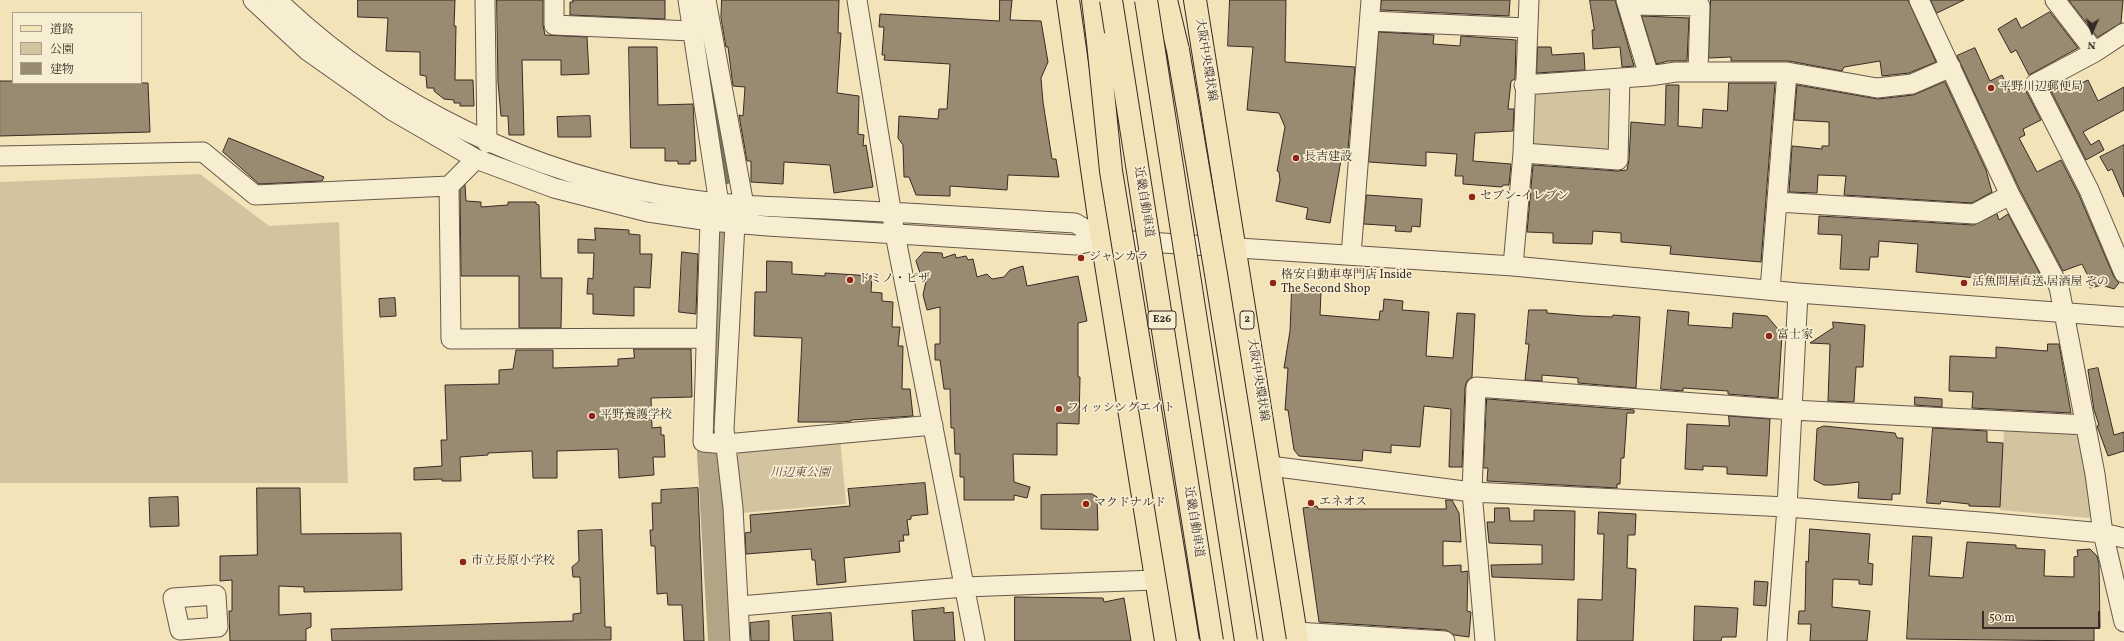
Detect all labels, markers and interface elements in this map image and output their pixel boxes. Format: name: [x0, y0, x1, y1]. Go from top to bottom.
legend: [12, 12, 142, 84]
north arrow: [2072, 12, 2112, 52]
street label: 大阪中央環状線: [1191, 17, 1219, 103]
text: 道路: [50, 22, 74, 38]
text: N: [2087, 37, 2096, 52]
text: 公園: [50, 42, 74, 58]
text: 建物: [50, 62, 74, 78]
place label: 平野川辺郵便局: [1999, 81, 2083, 95]
marker: 平野川辺郵便局: [1986, 83, 1996, 93]
place label: 長吉建設: [1304, 151, 1352, 165]
marker: 長吉建設: [1291, 153, 1301, 163]
street label: 近畿自動車道: [1130, 165, 1156, 239]
place label: セブン-イレブン: [1480, 190, 1569, 204]
marker: セブン-イレブン: [1467, 192, 1477, 202]
place label: ジャンカラ: [1089, 251, 1149, 265]
marker: ジャンカラ: [1076, 253, 1086, 263]
place label: 格安自動車専門店 Inside The Second Shop: [1281, 269, 1412, 297]
place label: ドミノ・ピザ: [858, 273, 930, 287]
marker: ドミノ・ピザ: [845, 275, 855, 285]
place label: 活魚問屋直送 居酒屋 ぞの: [1972, 276, 2109, 290]
marker: 格安自動車専門店 Inside The Second Shop: [1268, 278, 1278, 288]
marker: 活魚問屋直送 居酒屋 ぞの: [1959, 278, 1969, 288]
road number: E26: [1148, 311, 1176, 329]
road number: 2: [1240, 311, 1254, 329]
place label: 富士家: [1777, 329, 1813, 343]
marker: 富士家: [1764, 331, 1774, 341]
street label: 大阪中央環状線: [1243, 337, 1271, 423]
place label: フィッシングエイト: [1067, 402, 1175, 416]
marker: フィッシングエイト: [1054, 404, 1064, 414]
place label: 平野養護学校: [600, 409, 672, 423]
marker: 平野養護学校: [587, 411, 597, 421]
park label: 川辺東公園: [770, 467, 830, 481]
street label: 近畿自動車道: [1180, 485, 1206, 559]
place label: エネオス: [1319, 496, 1367, 510]
place label: マクドナルド: [1094, 497, 1166, 511]
marker: エネオス: [1306, 498, 1316, 508]
marker: マクドナルド: [1081, 499, 1091, 509]
place label: 市立長原小学校: [471, 555, 555, 569]
marker: 市立長原小学校: [458, 557, 468, 567]
scale bar: [1984, 603, 2102, 629]
text: 50 m: [1989, 610, 2015, 626]

